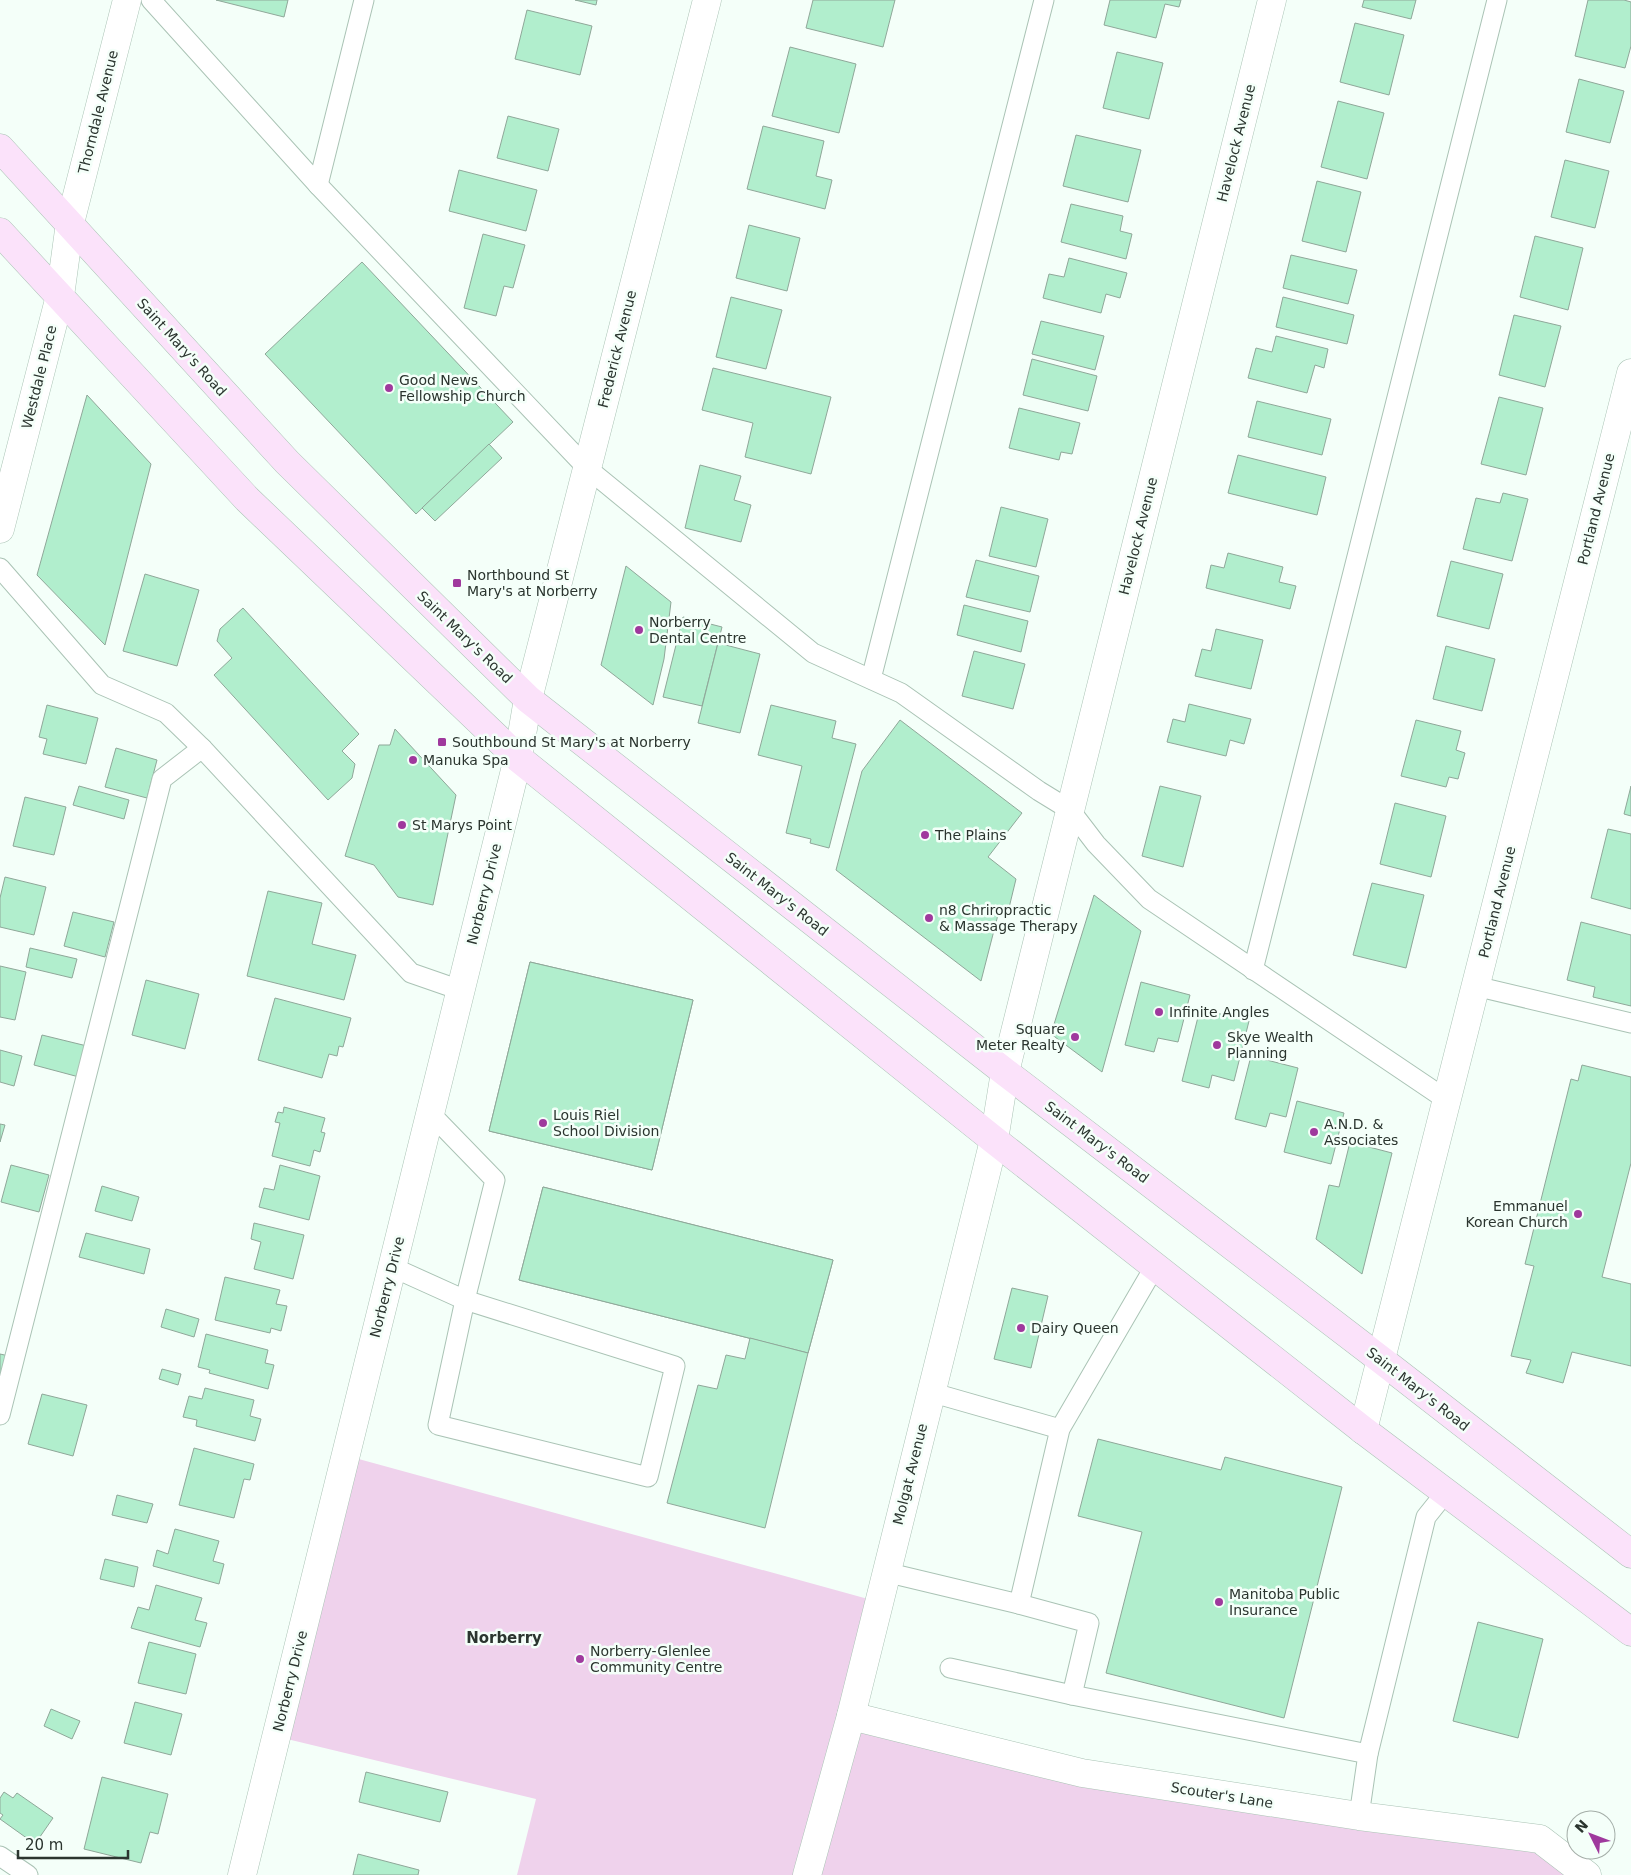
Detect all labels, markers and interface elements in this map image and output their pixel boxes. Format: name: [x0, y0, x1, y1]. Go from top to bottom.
street label: Thorndale Avenue: [75, 49, 121, 176]
street label: Havelock Avenue: [1214, 82, 1258, 204]
street label: Frederick Avenue: [595, 289, 639, 409]
street label: Saint Mary's Road: [134, 295, 230, 399]
street label: Westdale Place: [18, 324, 60, 430]
place label: Good News Fellowship Church: [399, 372, 526, 404]
marker: Good News Fellowship Church: [383, 382, 395, 394]
street label: Portland Avenue: [1574, 452, 1618, 566]
street label: Havelock Avenue: [1116, 475, 1160, 597]
place label: Northbound St Mary's at Norberry: [467, 567, 598, 599]
marker: Northbound St Mary's at Norberry: [451, 577, 463, 589]
street label: Saint Mary's Road: [414, 588, 516, 686]
place label: Norberry Dental Centre: [649, 614, 747, 646]
marker: Norberry Dental Centre: [633, 624, 645, 636]
place label: Southbound St Mary's at Norberry: [452, 734, 691, 750]
marker: Southbound St Mary's at Norberry: [436, 736, 448, 748]
place label: Manuka Spa: [423, 752, 509, 768]
marker: Manuka Spa: [407, 754, 419, 766]
place label: St Marys Point: [412, 817, 513, 833]
marker: St Marys Point: [396, 819, 408, 831]
place label: The Plains: [934, 827, 1006, 843]
marker: The Plains: [919, 829, 931, 841]
street label: Norberry Drive: [464, 842, 504, 946]
street label: Portland Avenue: [1475, 845, 1519, 959]
street label: Saint Mary's Road: [723, 849, 831, 939]
place label: n8 Chriropractic & Massage Therapy: [939, 902, 1078, 934]
marker: n8 Chriropractic & Massage Therapy: [923, 912, 935, 924]
place label: Infinite Angles: [1169, 1004, 1269, 1020]
marker: Infinite Angles: [1153, 1006, 1165, 1018]
place label: Square Meter Realty: [976, 1021, 1065, 1053]
place label: Skye Wealth Planning: [1227, 1029, 1313, 1061]
marker: Square Meter Realty: [1069, 1031, 1081, 1043]
marker: Skye Wealth Planning: [1211, 1039, 1223, 1051]
street label: Saint Mary's Road: [1042, 1098, 1152, 1186]
place label: Louis Riel School Division: [553, 1107, 659, 1139]
place label: A.N.D. & Associates: [1324, 1116, 1398, 1148]
marker: Louis Riel School Division: [537, 1117, 549, 1129]
marker: A.N.D. & Associates: [1308, 1126, 1320, 1138]
place label: Emmanuel Korean Church: [1465, 1198, 1568, 1230]
marker: Emmanuel Korean Church: [1572, 1208, 1584, 1220]
street label: Norberry Drive: [367, 1235, 407, 1339]
place label: Dairy Queen: [1031, 1320, 1119, 1336]
marker: Dairy Queen: [1015, 1322, 1027, 1334]
street label: Saint Mary's Road: [1364, 1344, 1472, 1434]
street label: Molgat Avenue: [890, 1422, 930, 1526]
place label: Manitoba Public Insurance: [1229, 1586, 1340, 1618]
marker: Manitoba Public Insurance: [1213, 1596, 1225, 1608]
street label: Norberry Drive: [270, 1629, 310, 1733]
district label: Norberry: [466, 1629, 542, 1647]
place label: Norberry-Glenlee Community Centre: [590, 1643, 722, 1675]
marker: Norberry-Glenlee Community Centre: [574, 1653, 586, 1665]
street label: Scouter's Lane: [1170, 1779, 1274, 1811]
north arrow: [1566, 1810, 1616, 1860]
text: N: [1571, 1817, 1591, 1836]
scale bar: [18, 1828, 128, 1860]
text: 20 m: [25, 1836, 63, 1854]

